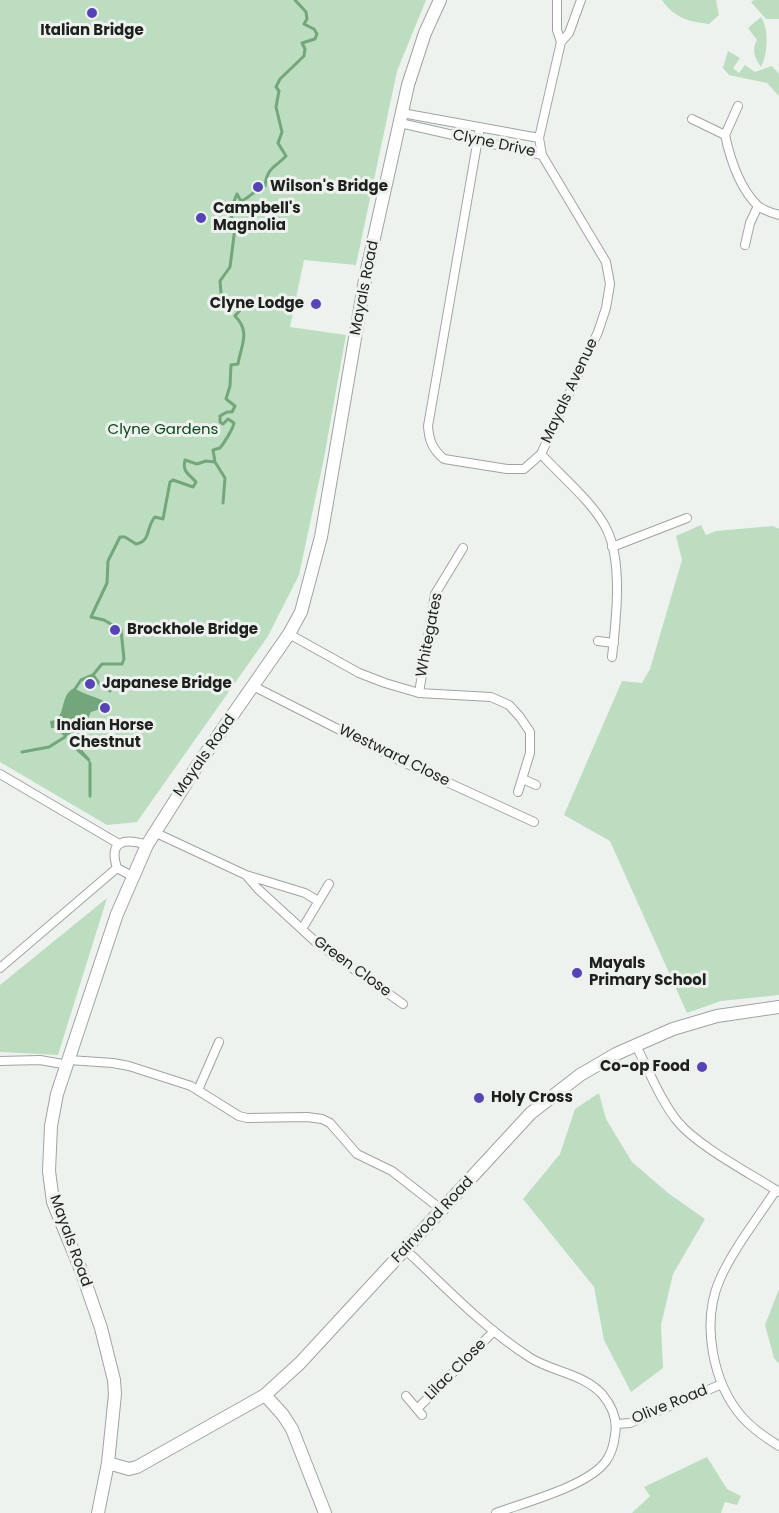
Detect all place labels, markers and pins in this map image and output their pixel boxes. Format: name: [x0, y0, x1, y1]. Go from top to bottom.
marker: Italian Bridge: [85, 6, 99, 20]
place label: Italian Bridge: [40, 22, 144, 40]
place label: Wilson's Bridge: [270, 178, 388, 196]
marker: Wilson's Bridge: [251, 180, 265, 194]
place label: Campbell's Magnolia: [213, 200, 301, 235]
marker: Campbell's Magnolia: [194, 211, 208, 225]
place label: Clyne Lodge: [210, 295, 304, 313]
marker: Clyne Lodge: [309, 297, 323, 311]
place label: Brockhole Bridge: [127, 621, 258, 639]
marker: Brockhole Bridge: [108, 623, 122, 637]
place label: Japanese Bridge: [102, 675, 232, 693]
marker: Japanese Bridge: [83, 677, 97, 691]
marker: Indian Horse Chestnut: [98, 701, 112, 715]
place label: Indian Horse Chestnut: [56, 717, 154, 752]
place label: Mayals Primary School: [589, 955, 706, 990]
marker: Mayals Primary School: [570, 966, 584, 980]
place label: Co-op Food: [600, 1058, 690, 1076]
marker: Co-op Food: [695, 1060, 709, 1074]
place label: Holy Cross: [491, 1089, 573, 1107]
marker: Holy Cross: [472, 1091, 486, 1105]

